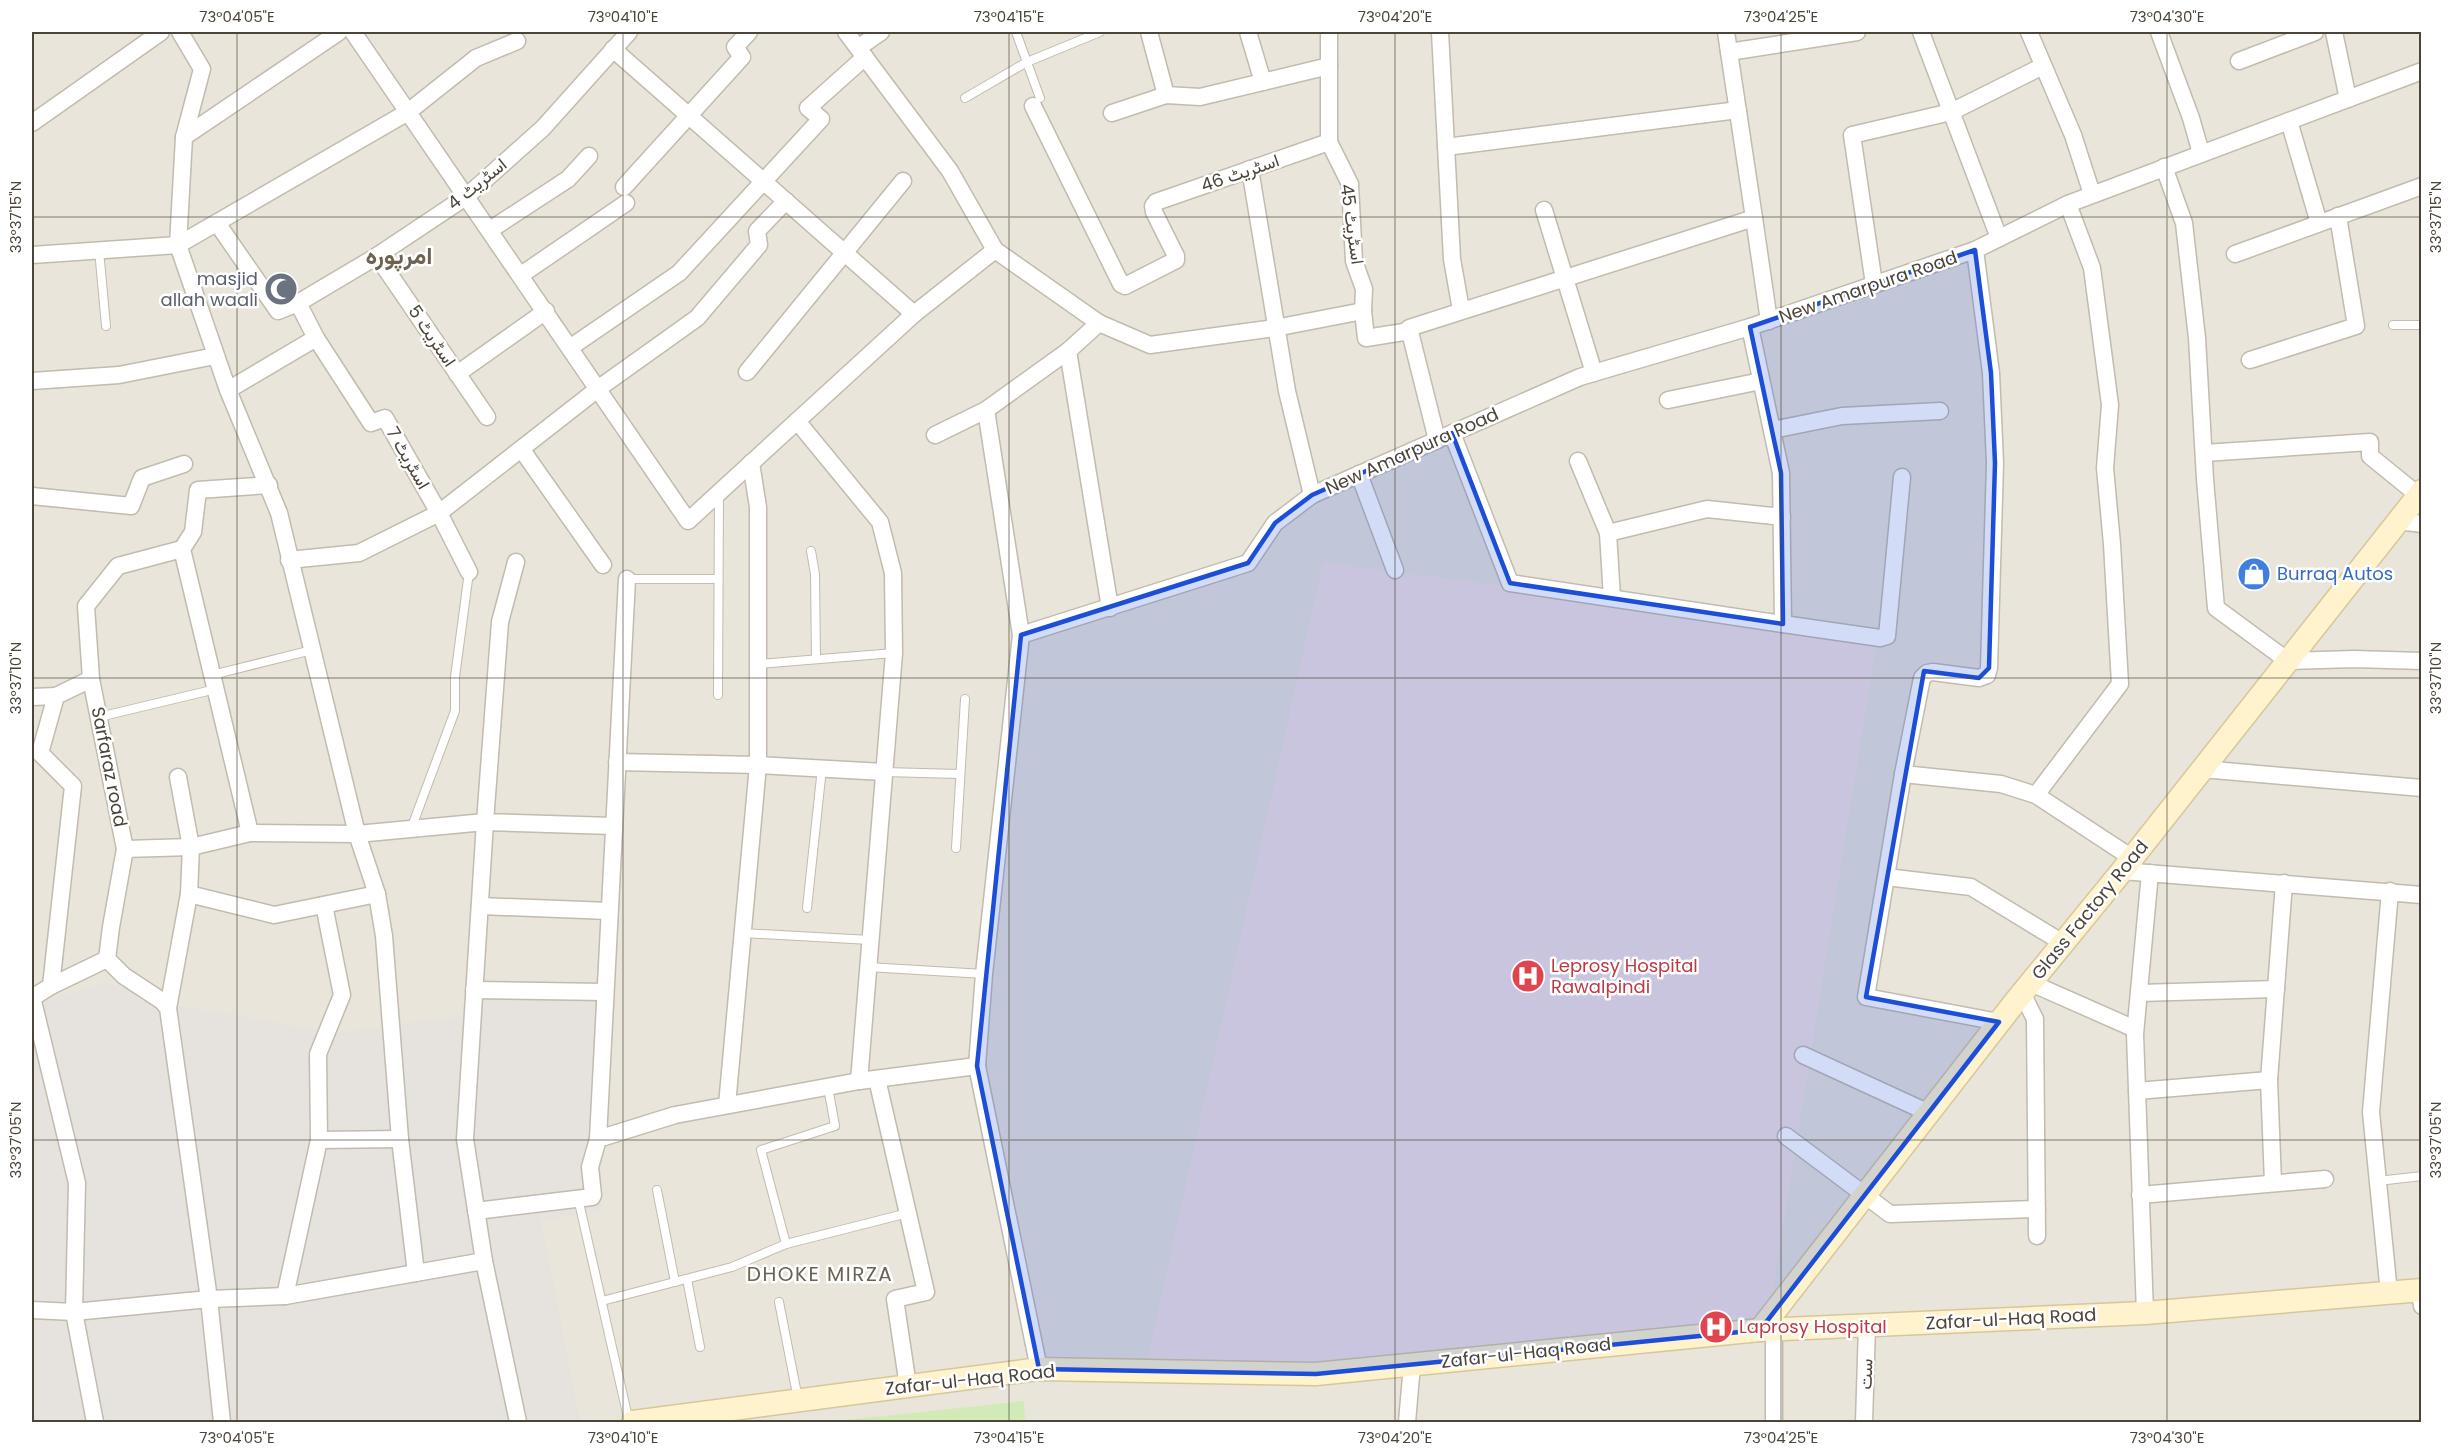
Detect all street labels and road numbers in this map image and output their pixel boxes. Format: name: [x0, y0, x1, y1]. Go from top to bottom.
street label: اسٹریٹ 46: [1197, 147, 1282, 198]
street label: اسٹریٹ 4: [442, 152, 512, 215]
street label: اسٹریٹ 45: [1334, 182, 1371, 266]
street label: New Amarpura Road: [1775, 244, 1960, 329]
street label: اسٹریٹ 5: [403, 300, 462, 372]
street label: New Amarpura Road: [1321, 401, 1502, 500]
street label: اسٹریٹ 7: [381, 422, 436, 494]
street label: Sarfaraz road: [86, 705, 133, 829]
street label: Glass Factory Road: [2025, 835, 2154, 985]
street label: Zafar-ul-Haq Road: [1925, 1302, 2097, 1335]
street label: Zafar-ul-Haq Road: [1440, 1331, 1612, 1374]
street label: Zafar-ul-Haq Road: [884, 1358, 1056, 1401]
street label: ست: [1852, 1358, 1879, 1390]

